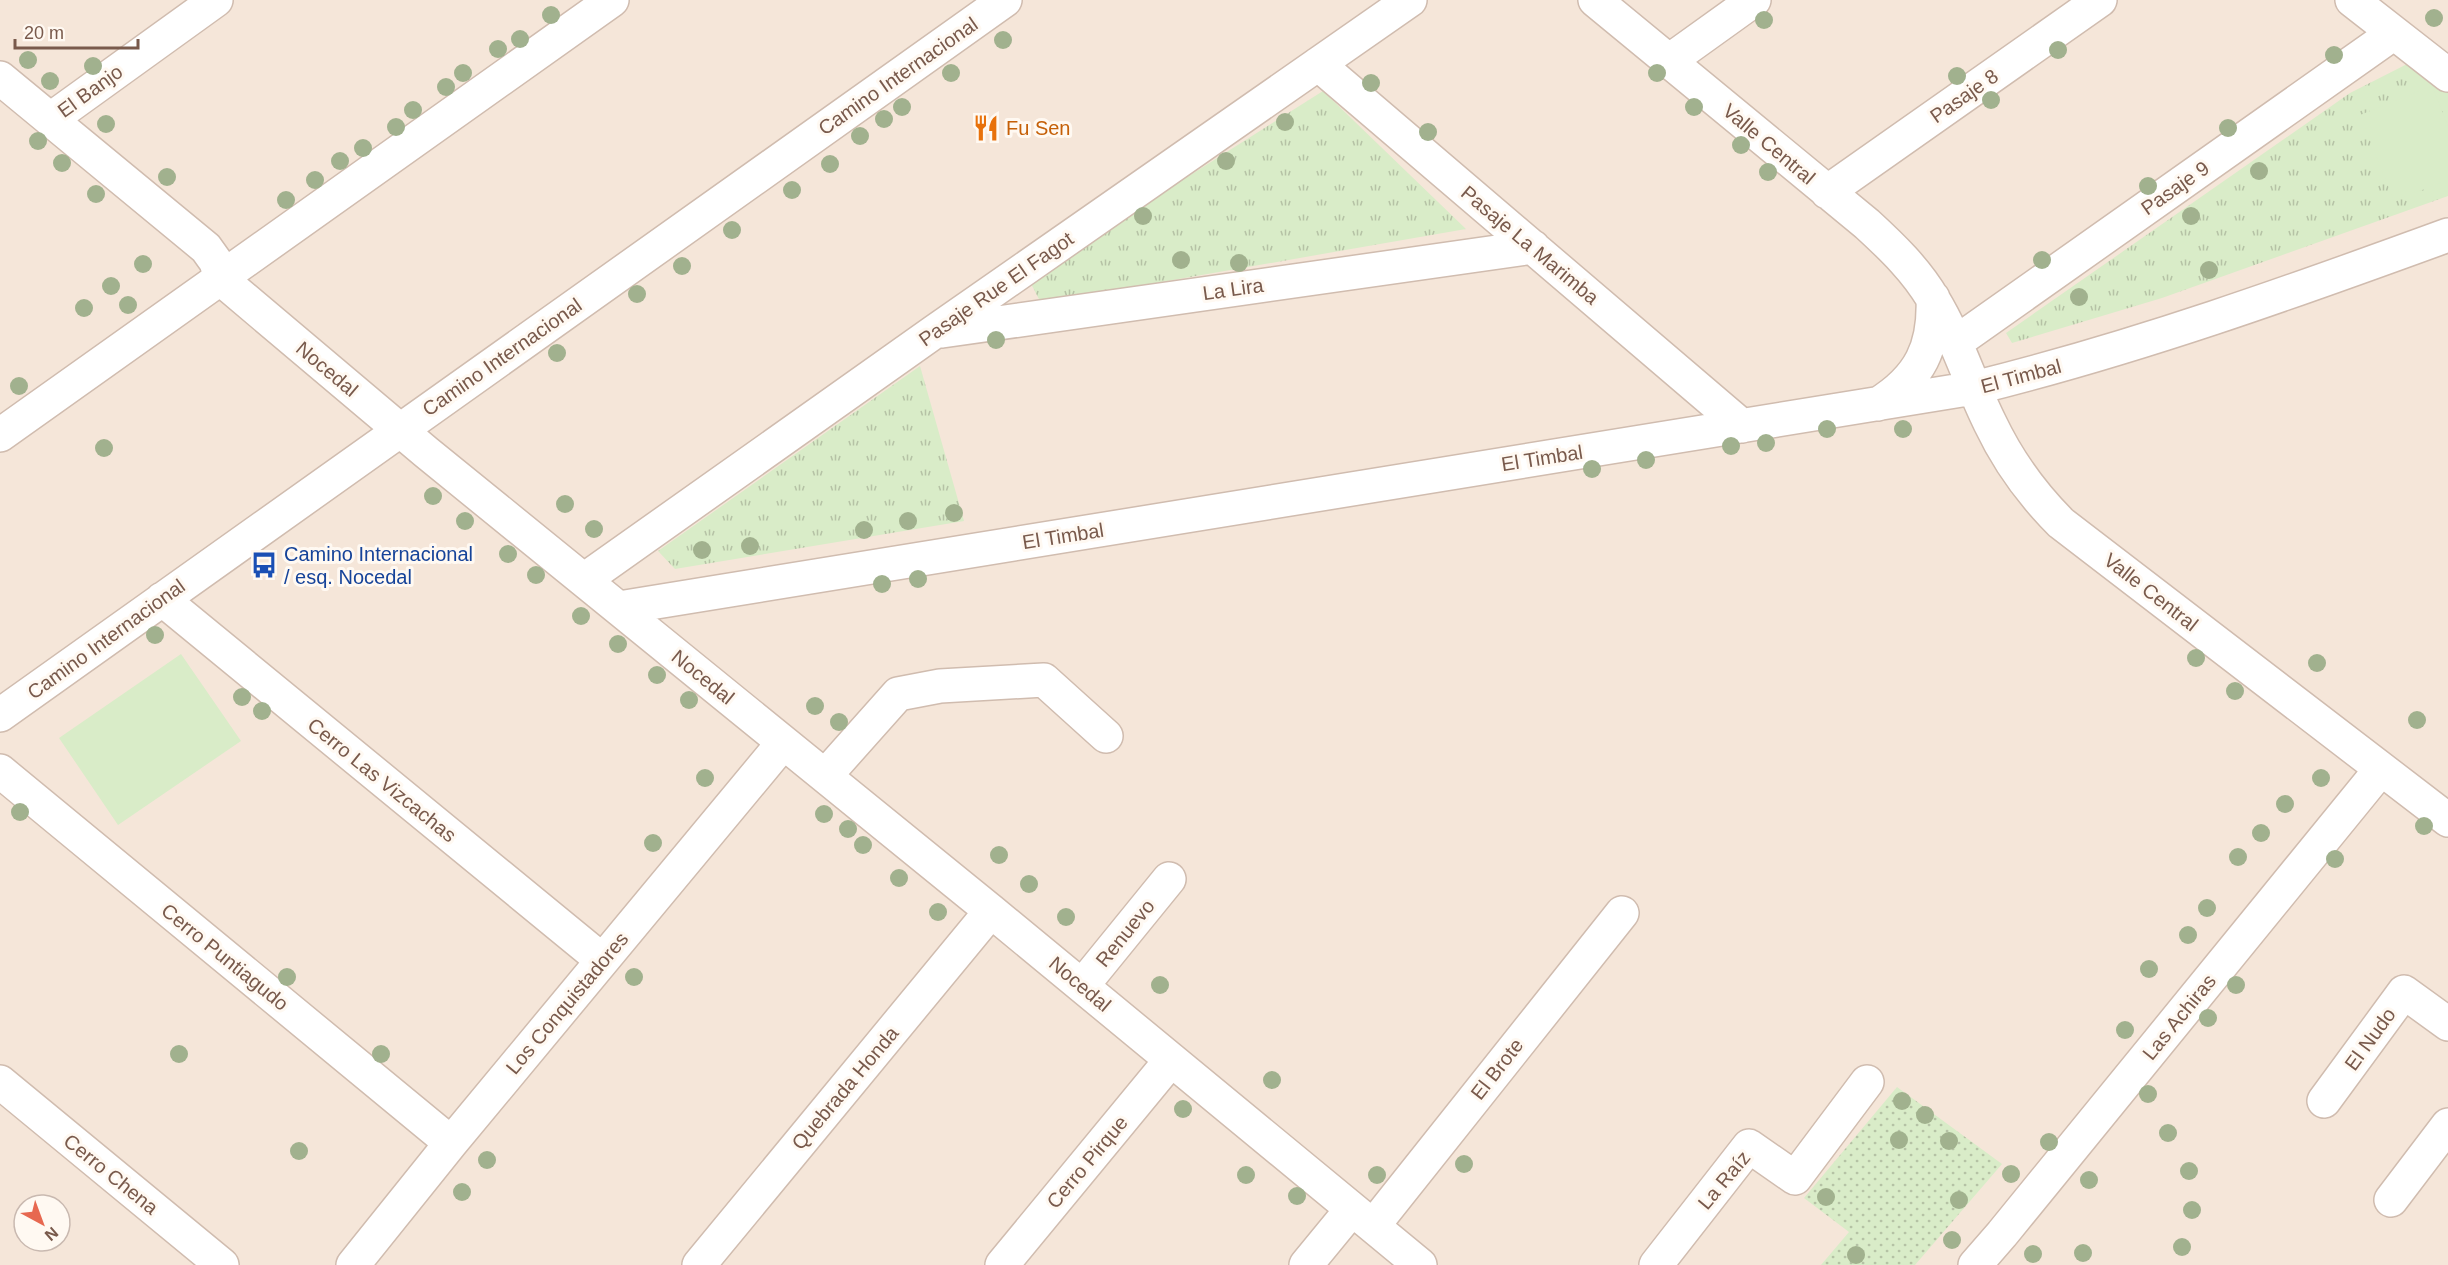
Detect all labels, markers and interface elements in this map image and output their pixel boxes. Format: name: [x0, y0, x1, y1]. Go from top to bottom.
scale bar: [15, 12, 138, 50]
street label: Camino Internacional: [814, 13, 982, 139]
text: 20 m: [24, 23, 64, 43]
street label: El Banjo: [53, 60, 127, 122]
street label: Pasaje 8: [1926, 65, 2002, 127]
street label: Valle Central: [1719, 99, 1819, 189]
restaurant icon: Fu Sen: [971, 113, 1001, 143]
place label: Fu Sen: [1006, 117, 1070, 139]
street label: Pasaje 9: [2137, 157, 2213, 219]
street label: Pasaje La Marimba: [1457, 181, 1604, 309]
street label: Pasaje Rue El Fagot: [915, 227, 1078, 351]
street label: La Lira: [1201, 274, 1266, 304]
street label: Camino Internacional: [418, 294, 586, 420]
street label: Nocedal: [292, 337, 362, 401]
street label: El Timbal: [1978, 355, 2064, 397]
street label: El Timbal: [1500, 441, 1584, 475]
street label: El Timbal: [1021, 519, 1105, 553]
place label: Camino Internacional / esq. Nocedal: [284, 543, 473, 588]
street label: Valle Central: [2100, 549, 2202, 635]
bus stop icon: Camino Internacional / esq. Nocedal: [249, 550, 279, 580]
street label: Camino Internacional: [23, 575, 189, 703]
street label: Nocedal: [668, 645, 738, 709]
street label: Cerro Las Vizcachas: [304, 713, 460, 847]
street label: Renuevo: [1091, 895, 1159, 971]
street label: Cerro Puntiagudo: [157, 899, 293, 1015]
street label: Los Conquistadores: [501, 928, 633, 1078]
street label: Nocedal: [1045, 952, 1115, 1016]
street label: Las Achiras: [2138, 970, 2220, 1064]
street label: El Nudo: [2340, 1004, 2400, 1074]
street label: Quebrada Honda: [787, 1021, 903, 1154]
street label: El Brote: [1466, 1034, 1528, 1104]
street label: Cerro Pirque: [1042, 1111, 1132, 1213]
street label: Cerro Chena: [60, 1129, 163, 1219]
street label: La Raíz: [1693, 1147, 1755, 1213]
north arrow: [12, 1193, 72, 1253]
text: N: [42, 1224, 61, 1244]

